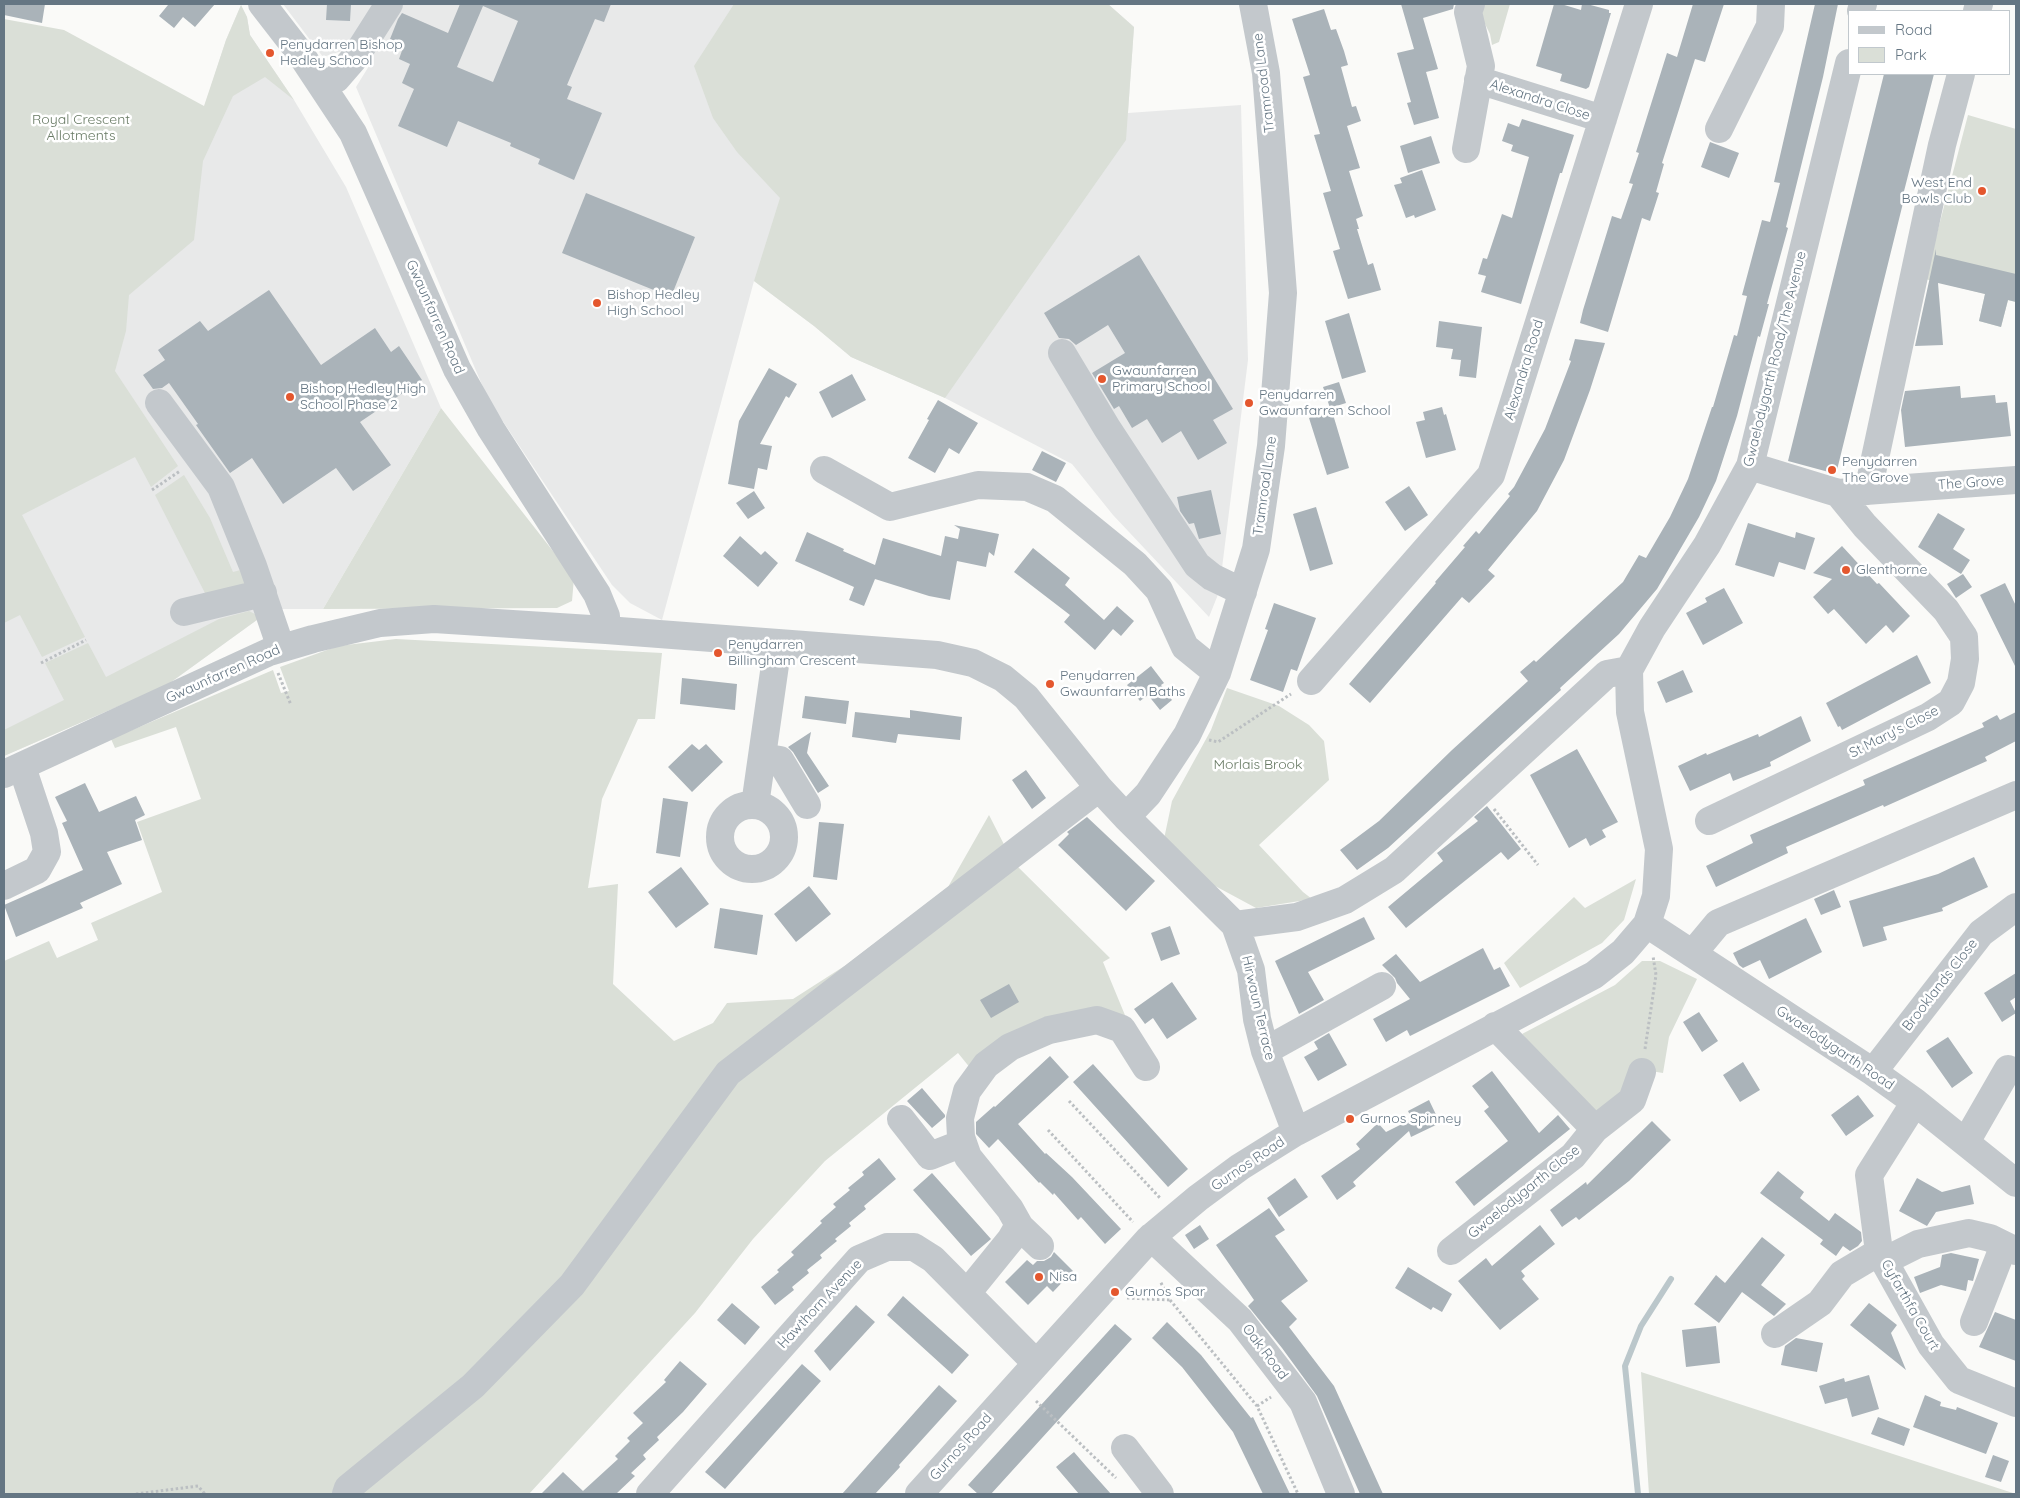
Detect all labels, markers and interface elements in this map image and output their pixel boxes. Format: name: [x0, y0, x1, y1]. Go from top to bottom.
legend: [1848, 10, 2010, 75]
text: Road: [1895, 20, 1932, 39]
street label: Tramroad Lane: [1250, 32, 1278, 134]
place label: Penydarren Bishop Hedley School: [280, 37, 403, 70]
text: Park: [1895, 45, 1927, 64]
marker: Penydarren Bishop Hedley School: [264, 47, 276, 59]
street label: Alexandra Close: [1488, 76, 1592, 124]
park label: Royal Crescent Allotments: [32, 112, 130, 144]
place label: West End Bowls Club: [1902, 175, 1972, 208]
marker: West End Bowls Club: [1976, 185, 1988, 197]
street label: Gwaelodygarth Road/The Avenue: [1740, 249, 1810, 469]
street label: Gwaunfarren Road: [402, 257, 468, 377]
place label: Bishop Hedley High School: [607, 287, 700, 320]
marker: Bishop Hedley High School: [591, 297, 603, 309]
street label: Alexandra Road: [1501, 318, 1547, 422]
place label: Gwaunfarren Primary School: [1112, 363, 1210, 396]
marker: Gwaunfarren Primary School: [1096, 373, 1108, 385]
place label: Bishop Hedley High School Phase 2: [300, 381, 426, 414]
place label: Penydarren Gwaunfarren School: [1259, 387, 1391, 420]
marker: Bishop Hedley High School Phase 2: [284, 391, 296, 403]
marker: Penydarren Gwaunfarren School: [1243, 397, 1255, 409]
street label: Tramroad Lane: [1250, 435, 1280, 537]
place label: Penydarren The Grove: [1842, 454, 1917, 487]
marker: Penydarren The Grove: [1826, 464, 1838, 476]
street label: The Grove: [1937, 472, 2005, 494]
place label: Glenthorne: [1856, 562, 1927, 578]
marker: Glenthorne: [1840, 564, 1852, 576]
place label: Penydarren Billingham Crescent: [728, 637, 856, 670]
street label: Gwaunfarren Road: [163, 641, 283, 707]
marker: Penydarren Billingham Crescent: [712, 647, 724, 659]
place label: Penydarren Gwaunfarren Baths: [1060, 668, 1185, 700]
marker: Penydarren Gwaunfarren Baths: [1044, 678, 1056, 690]
street label: St Mary's Close: [1846, 702, 1942, 762]
park label: Morlais Brook: [1213, 757, 1303, 773]
street label: Brooklands Close: [1899, 936, 1981, 1034]
street label: Hirwaun Terrace: [1238, 954, 1278, 1062]
street label: Gwaelodygarth Road: [1773, 1002, 1897, 1094]
place label: Gurnos Spinney: [1360, 1111, 1461, 1127]
marker: Gurnos Spinney: [1344, 1113, 1356, 1125]
street label: Gurnos Road: [1208, 1133, 1288, 1195]
street label: Gwaelodygarth Close: [1465, 1142, 1583, 1242]
street label: Hawthorn Avenue: [774, 1256, 866, 1352]
street label: Cyfarthfa Court: [1877, 1257, 1943, 1353]
place label: Nisa: [1049, 1269, 1077, 1285]
marker: Nisa: [1033, 1271, 1045, 1283]
place label: Gurnos Spar: [1125, 1284, 1205, 1300]
marker: Gurnos Spar: [1109, 1286, 1121, 1298]
street label: Oak Road: [1239, 1321, 1291, 1383]
street label: Gurnos Road: [926, 1410, 996, 1484]

